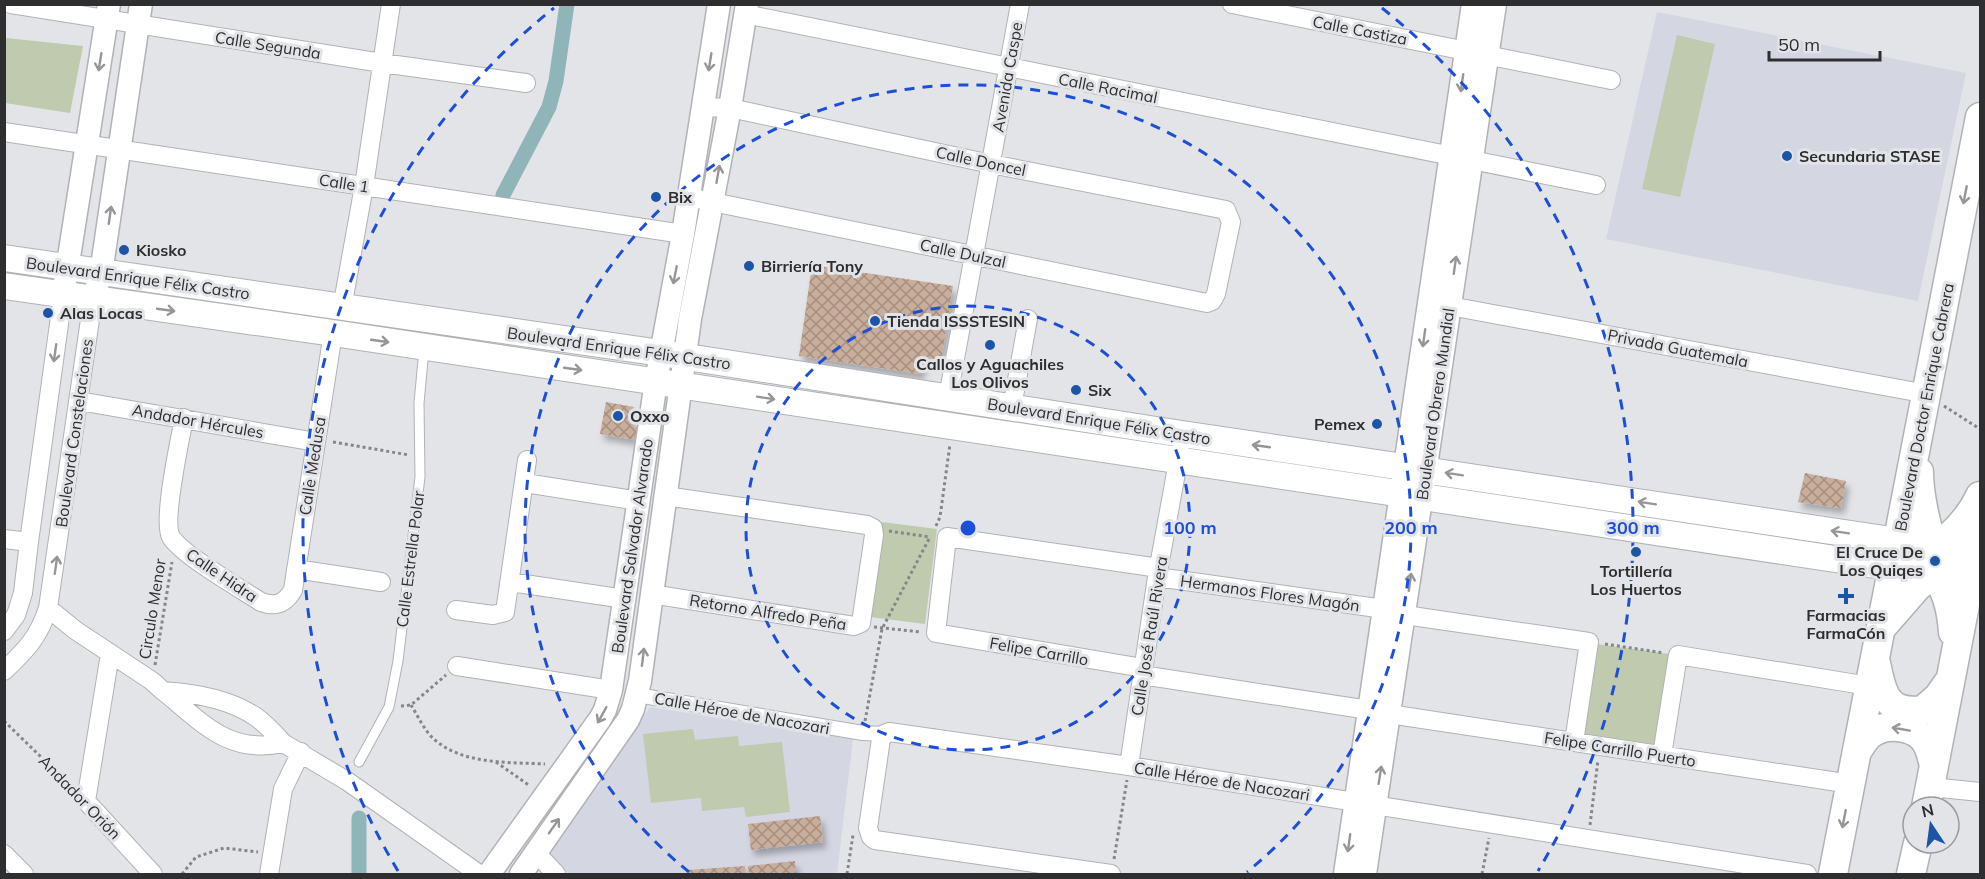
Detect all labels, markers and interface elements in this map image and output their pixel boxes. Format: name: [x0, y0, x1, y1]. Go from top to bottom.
street label: Calle Castiza: [1311, 11, 1409, 49]
street label: Avenida Caspe: [987, 20, 1027, 134]
scale bar: [1769, 24, 1880, 62]
street label: Calle Segunda: [214, 27, 322, 63]
text: 50 m: [1778, 33, 1820, 56]
one-way arrow: [95, 52, 106, 72]
one-way arrow: [705, 52, 716, 72]
street label: Calle Racimal: [1057, 69, 1159, 107]
one-way arrow: [1456, 73, 1467, 93]
street label: Calle Doncel: [934, 142, 1028, 180]
place label: Secundaria STASE: [1799, 146, 1940, 166]
marker: Secundaria STASE: [1780, 149, 1794, 163]
one-way arrow: [713, 165, 724, 184]
street label: Calle 1: [318, 169, 370, 197]
one-way arrow: [1959, 185, 1970, 204]
place label: Bix: [668, 187, 692, 207]
marker: Bix: [649, 190, 663, 204]
one-way arrow: [104, 206, 115, 226]
street label: Calle Dulzal: [918, 234, 1008, 272]
place label: Kiosko: [136, 240, 186, 260]
marker: Kiosko: [117, 243, 131, 257]
street label: Boulevard Enrique Félix Castro: [25, 252, 251, 304]
one-way arrow: [1449, 255, 1460, 275]
place label: Birriería Tony: [761, 256, 863, 276]
marker: Birriería Tony: [742, 259, 756, 273]
one-way arrow: [669, 265, 680, 285]
street label: Boulevard Doctor Enrique Cabrera: [1890, 281, 1958, 533]
place label: Alas Locas: [60, 303, 143, 323]
one-way arrow: [156, 304, 176, 315]
marker: Alas Locas: [41, 306, 55, 320]
street label: Boulevard Obrero Mundial: [1412, 307, 1458, 501]
place label: Tienda ISSSTESIN: [887, 311, 1025, 331]
marker: Tienda ISSSTESIN: [868, 314, 882, 328]
street label: Boulevard Enrique Félix Castro: [506, 322, 732, 374]
street label: Privada Guatemala: [1606, 325, 1750, 371]
one-way arrow: [1418, 328, 1429, 348]
one-way arrow: [370, 335, 389, 346]
street label: Boulevard Constelaciones: [51, 337, 97, 529]
marker: Callos y Aguachiles Los Olivos: [983, 338, 997, 352]
one-way arrow: [50, 343, 61, 362]
place label: Callos y Aguachiles Los Olivos: [916, 354, 1064, 392]
one-way arrow: [563, 364, 582, 375]
place label: Six: [1088, 380, 1111, 400]
marker: Six: [1069, 383, 1083, 397]
one-way arrow: [755, 393, 775, 404]
street label: Boulevard Enrique Félix Castro: [986, 393, 1212, 449]
street label: Andador Hércules: [131, 400, 265, 442]
place label: Oxxo: [630, 406, 669, 426]
marker: Oxxo: [611, 409, 625, 423]
place label: Pemex: [1314, 414, 1365, 434]
street label: Calle Medusa: [294, 415, 330, 517]
marker: Pemex: [1370, 417, 1384, 431]
street label: Boulevard Salvador Alvarado: [607, 437, 657, 655]
one-way arrow: [1252, 440, 1271, 451]
one-way arrow: [1445, 468, 1464, 479]
street label: Calle Estrella Polar: [392, 489, 428, 629]
one-way arrow: [1637, 497, 1657, 508]
text: 100 m: [1163, 516, 1217, 539]
text: 200 m: [1384, 516, 1438, 539]
text: 300 m: [1606, 516, 1660, 539]
centre of rings: [958, 518, 978, 538]
one-way arrow: [1830, 526, 1850, 537]
place label: El Cruce De Los Quiqes: [1836, 542, 1923, 580]
street label: Calle Hidra: [183, 544, 261, 606]
marker: Tortillería Los Huertos: [1629, 545, 1643, 559]
marker: El Cruce De Los Quiqes: [1928, 554, 1942, 568]
street label: Calle José Raúl Rivera: [1127, 555, 1171, 717]
one-way arrow: [50, 556, 61, 576]
street label: Circulo Menor: [134, 557, 170, 661]
place label: Tortillería Los Huertos: [1590, 561, 1682, 599]
street label: Hermanos Flores Magón: [1179, 571, 1361, 615]
one-way arrow: [1404, 573, 1415, 593]
marker: Farmacias FarmaCón: [1839, 589, 1853, 603]
street label: Retorno Alfredo Peña: [688, 590, 848, 634]
place label: Farmacias FarmaCón: [1806, 605, 1886, 643]
street label: Felipe Carrillo: [988, 632, 1090, 670]
one-way arrow: [637, 647, 648, 667]
street label: Calle Héroe de Nacozari: [653, 688, 831, 738]
one-way arrow: [596, 706, 607, 724]
one-way arrow: [1892, 723, 1911, 734]
street label: Felipe Carrillo Puerto: [1543, 727, 1697, 771]
street label: Andador Orión: [35, 751, 125, 843]
street label: Calle Héroe de Nacozari: [1133, 757, 1311, 805]
one-way arrow: [1375, 766, 1386, 786]
north arrow: [1901, 795, 1961, 855]
text: N: [1919, 799, 1936, 821]
one-way arrow: [1838, 809, 1849, 829]
one-way arrow: [548, 819, 560, 835]
one-way arrow: [1344, 832, 1355, 852]

